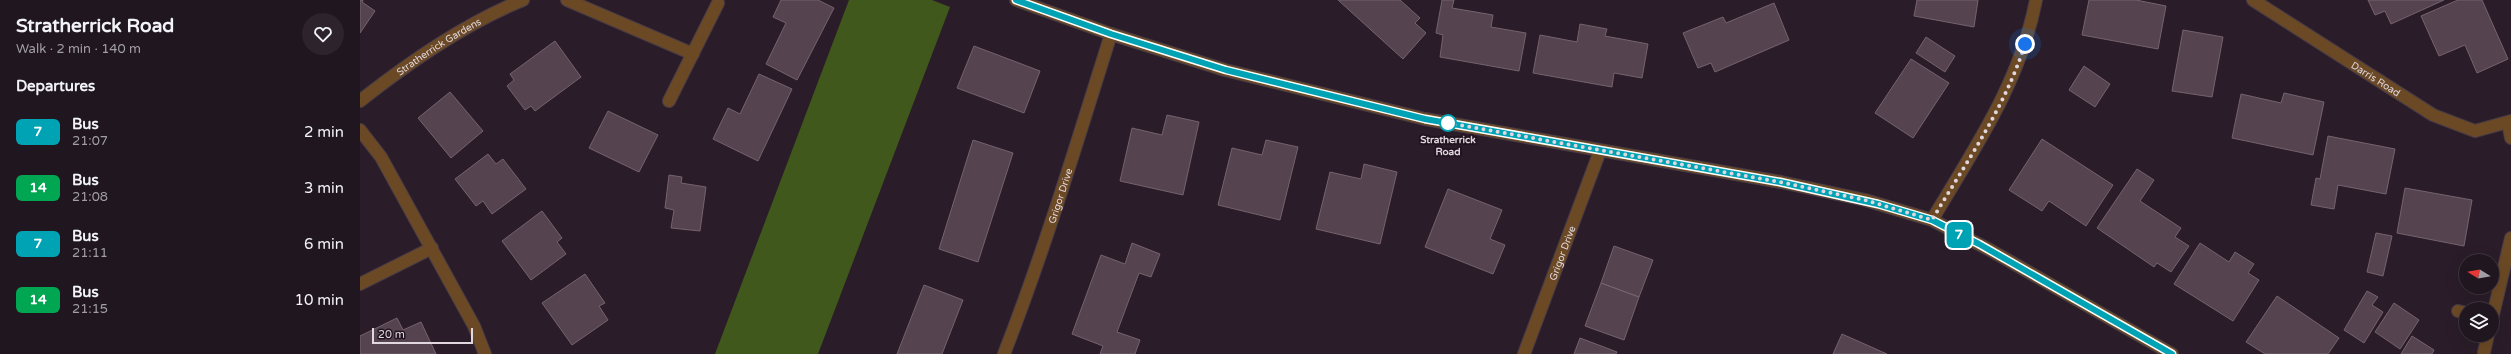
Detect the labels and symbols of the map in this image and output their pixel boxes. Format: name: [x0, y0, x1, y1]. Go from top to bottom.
street label: Stratherrick Gardens: [394, 16, 484, 78]
your location: [2015, 34, 2035, 54]
street label: Darris Road: [2349, 59, 2402, 100]
marker: Stratherrick Road: [1439, 114, 1457, 132]
place label: Stratherrick Road: [1420, 134, 1476, 158]
street label: Grigor Drive: [1046, 167, 1076, 225]
line badge: 7: [1946, 222, 1972, 248]
street label: Grigor Drive: [1547, 224, 1579, 282]
north arrow: [2459, 254, 2499, 294]
scale bar: [372, 326, 473, 345]

